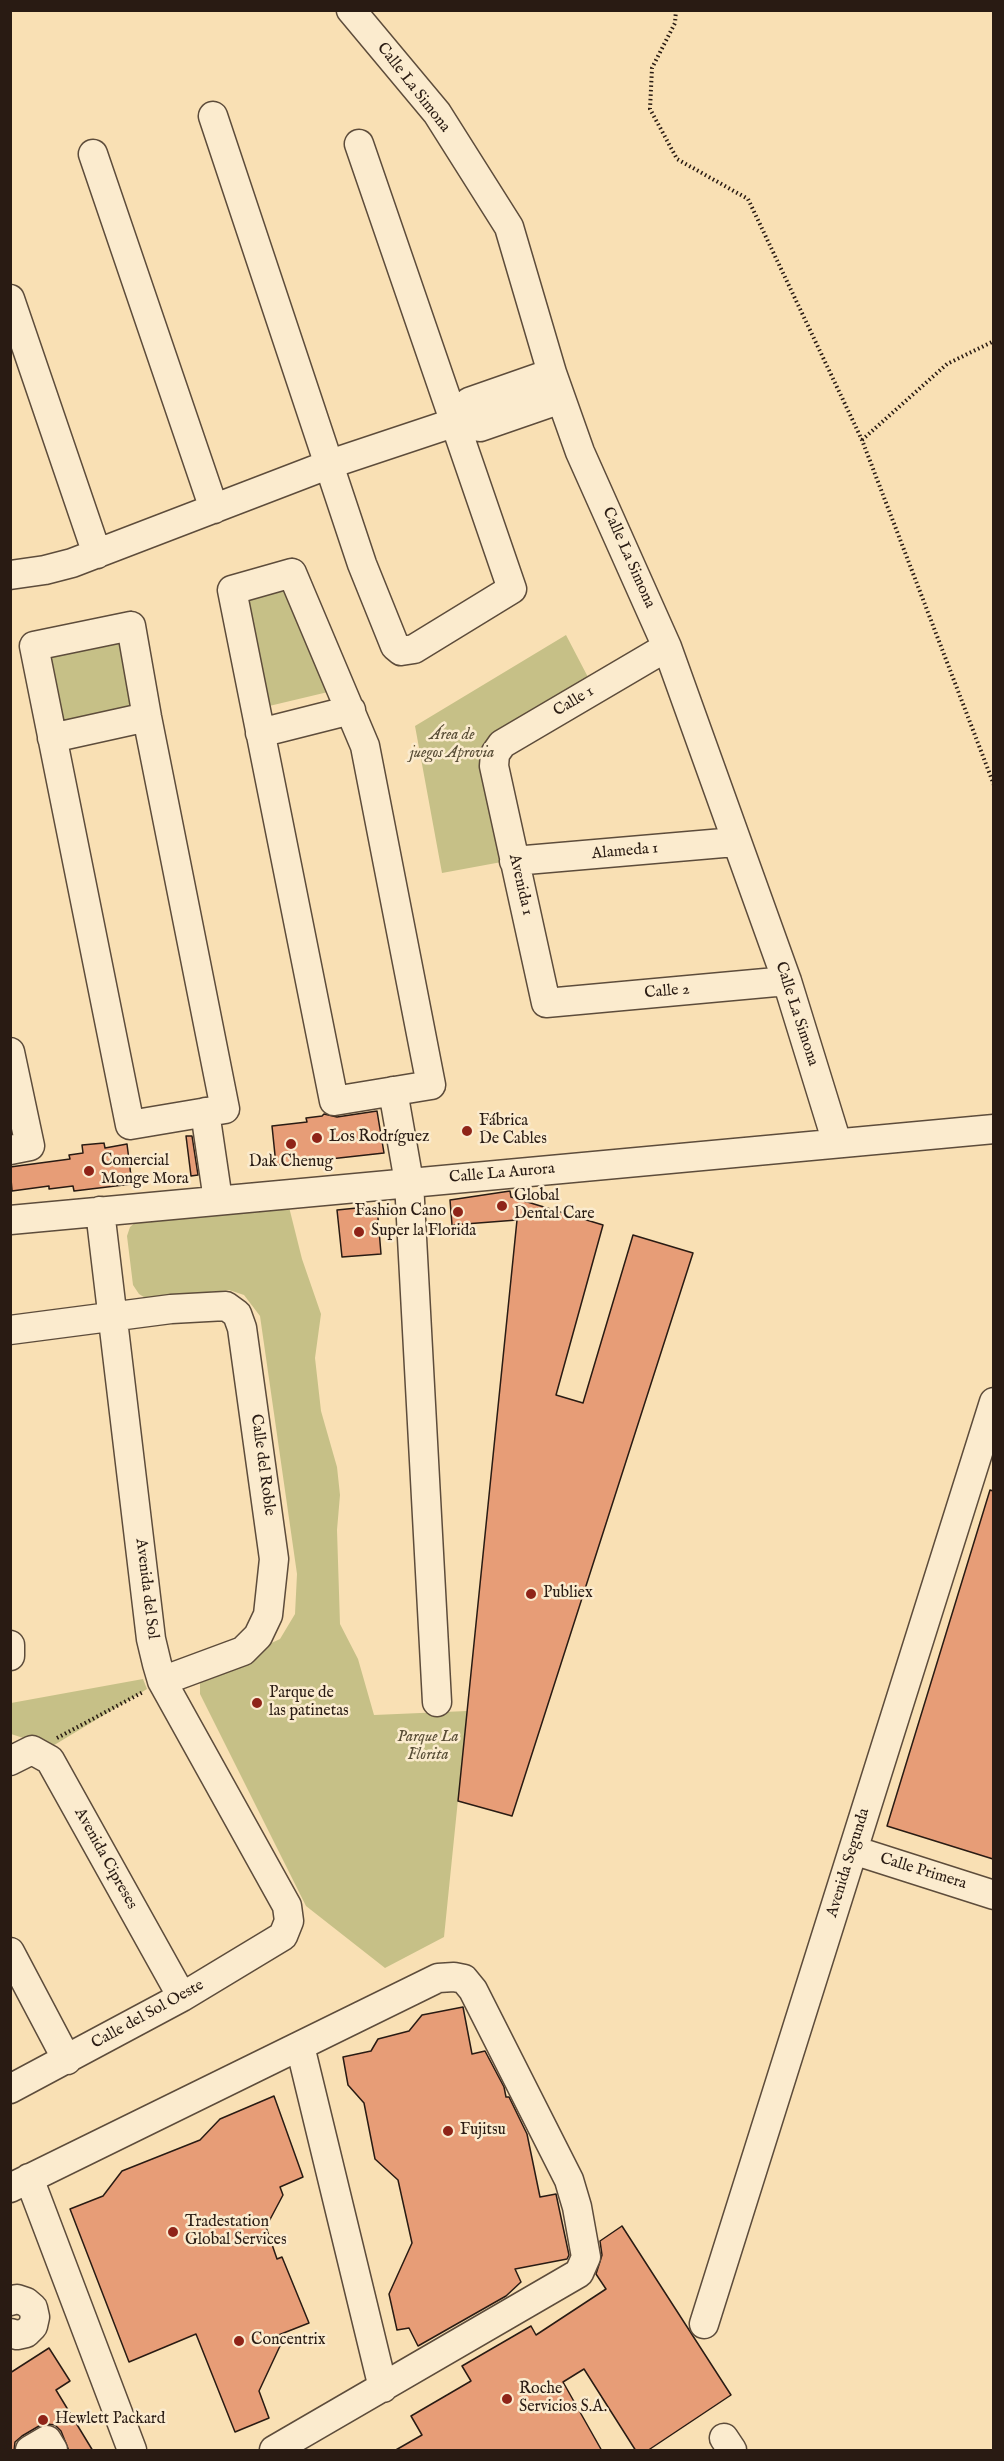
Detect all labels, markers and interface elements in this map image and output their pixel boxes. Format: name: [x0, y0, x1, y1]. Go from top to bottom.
street label: Calle La Simona: [372, 39, 454, 137]
street label: Calle La Simona: [597, 505, 659, 611]
street label: Calle 1: [550, 682, 598, 722]
park label: Área de juegos Aprovia: [410, 726, 494, 764]
street label: Alameda 1: [591, 840, 659, 864]
street label: Avenida 1: [504, 852, 536, 918]
street label: Calle La Simona: [770, 959, 822, 1069]
street label: Calle 2: [644, 980, 690, 1004]
place label: Fábrica De Cables: [479, 1112, 547, 1150]
marker: Fábrica De Cables: [460, 1124, 474, 1138]
place label: Los Rodríguez: [329, 1128, 429, 1148]
marker: Los Rodríguez: [310, 1131, 324, 1145]
marker: Dak Chenug: [284, 1137, 298, 1151]
place label: Comercial Monge Mora: [101, 1152, 189, 1190]
place label: Dak Chenug: [249, 1153, 333, 1173]
street label: Calle La Aurora: [448, 1160, 556, 1188]
marker: Comercial Monge Mora: [82, 1164, 96, 1178]
place label: Global Dental Care: [514, 1187, 595, 1225]
marker: Global Dental Care: [495, 1199, 509, 1213]
place label: Fashion Cano: [355, 1202, 446, 1222]
marker: Fashion Cano: [451, 1205, 465, 1219]
place label: Super la Florida: [371, 1222, 476, 1242]
marker: Super la Florida: [352, 1225, 366, 1239]
street label: Calle del Roble: [245, 1413, 279, 1517]
street label: Avenida del Sol: [130, 1538, 162, 1640]
place label: Publiex: [543, 1584, 593, 1604]
marker: Publiex: [524, 1587, 538, 1601]
place label: Parque de las patinetas: [269, 1684, 349, 1722]
marker: Parque de las patinetas: [250, 1696, 264, 1710]
park label: Parque La Florita: [397, 1728, 459, 1766]
street label: Avenida Cipreses: [69, 1805, 141, 1913]
street label: Avenida Segunda: [823, 1806, 875, 1920]
street label: Calle Primera: [877, 1850, 969, 1894]
street label: Calle del Sol Oeste: [89, 1976, 207, 2054]
place label: Fujitsu: [460, 2121, 506, 2141]
marker: Fujitsu: [441, 2124, 455, 2138]
place label: Tradestation Global Services: [185, 2213, 287, 2251]
marker: Tradestation Global Services: [166, 2225, 180, 2239]
place label: Concentrix: [251, 2331, 326, 2351]
marker: Concentrix: [232, 2334, 246, 2348]
place label: Roche Servicios S.A.: [519, 2380, 607, 2418]
marker: Roche Servicios S.A.: [500, 2392, 514, 2406]
place label: Hewlett Packard: [55, 2410, 165, 2430]
marker: Hewlett Packard: [36, 2413, 50, 2427]

